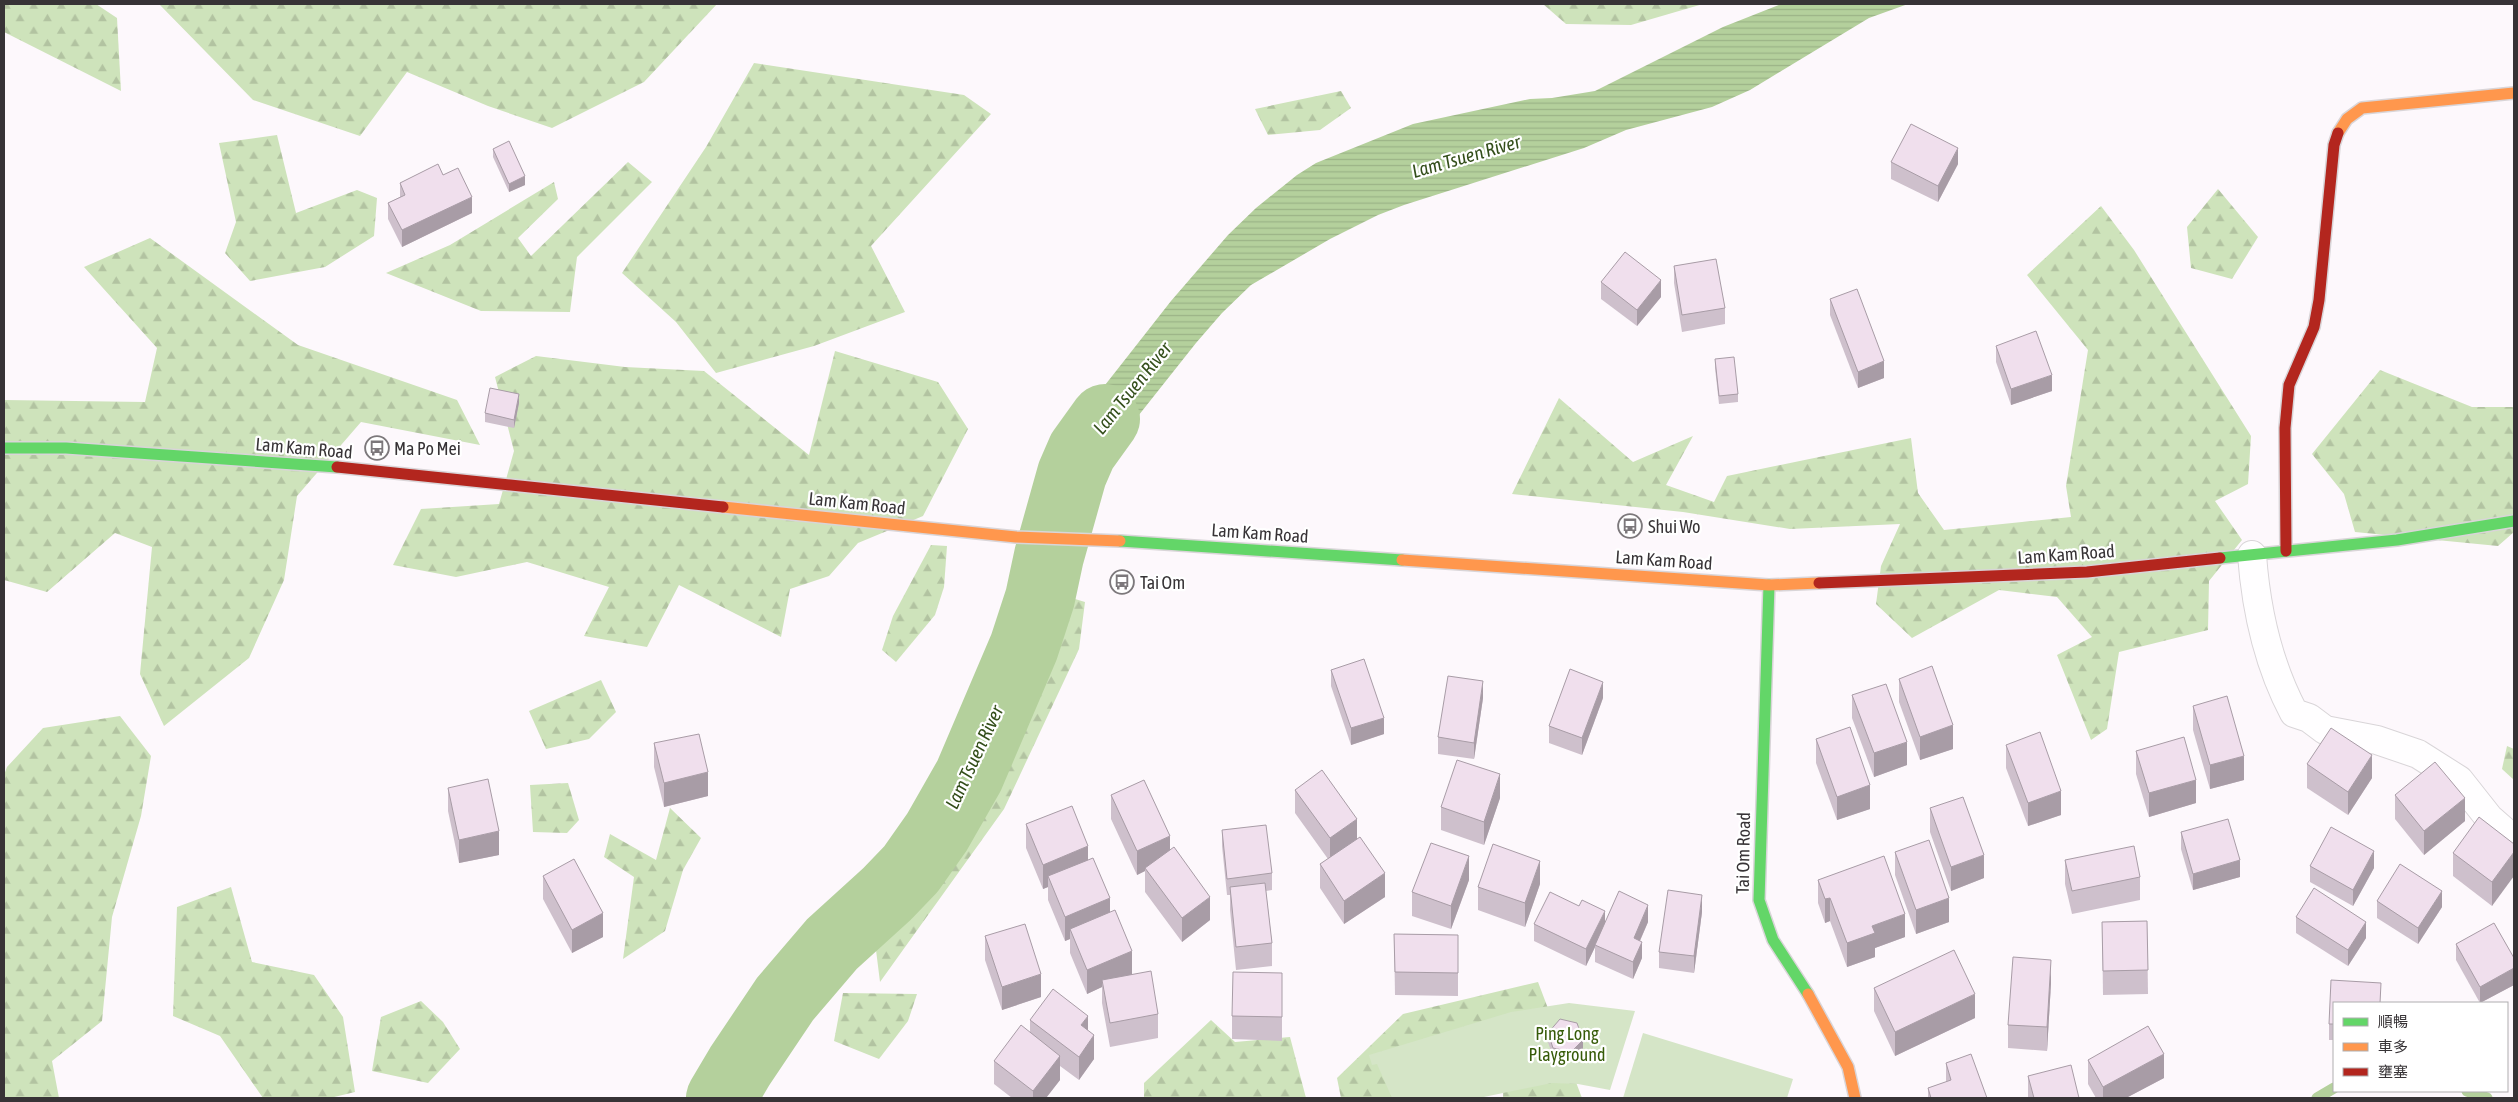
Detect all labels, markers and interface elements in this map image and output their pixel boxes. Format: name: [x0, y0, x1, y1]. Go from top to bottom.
water label: Lam Tsuen River: [1409, 130, 1524, 182]
water label: Lam Tsuen River: [1088, 337, 1177, 438]
street label: Lam Kam Road: [255, 433, 353, 463]
bus stop icon: Ma Po Mei: [364, 435, 390, 461]
place label: Ma Po Mei: [394, 438, 461, 459]
street label: Lam Kam Road: [807, 487, 907, 519]
bus stop icon: Shui Wo: [1617, 513, 1643, 539]
place label: Shui Wo: [1648, 516, 1701, 537]
street label: Lam Kam Road: [1211, 519, 1309, 547]
street label: Lam Kam Road: [2017, 540, 2115, 568]
street label: Lam Kam Road: [1615, 546, 1713, 574]
bus stop icon: Tai Om: [1109, 569, 1135, 595]
place label: Tai Om: [1140, 572, 1185, 593]
water label: Lam Tsuen River: [940, 700, 1008, 812]
street label: Tai Om Road: [1732, 812, 1754, 894]
legend: [2333, 1002, 2508, 1092]
text: 順暢: [2378, 1013, 2408, 1030]
park label: Ping Long Playground: [1529, 1023, 1605, 1065]
text: 車多: [2378, 1038, 2408, 1055]
text: 壅塞: [2378, 1063, 2408, 1080]

